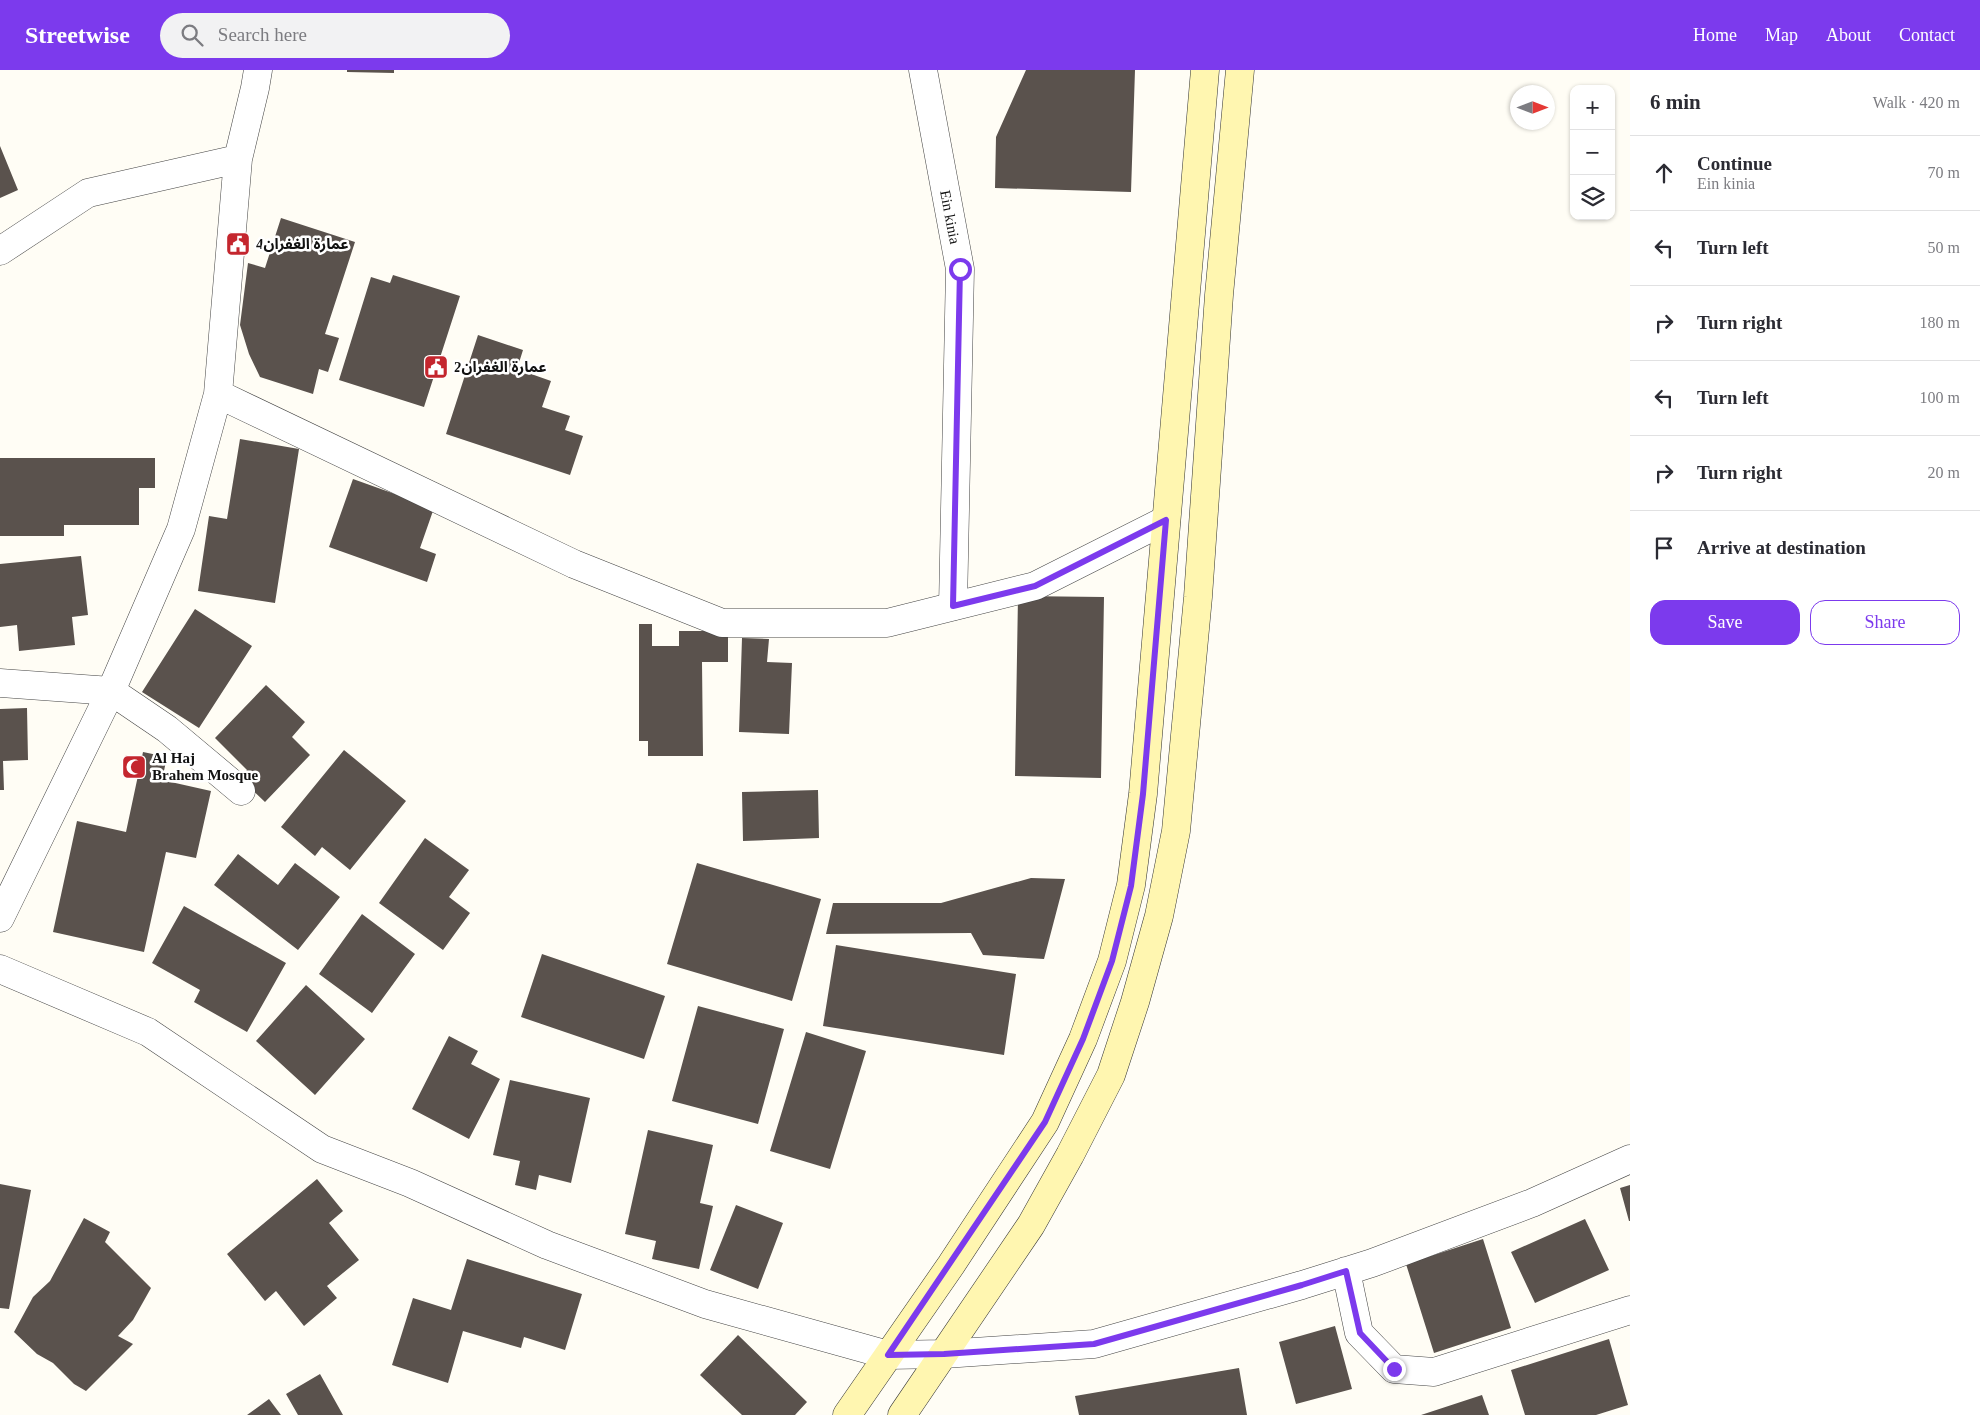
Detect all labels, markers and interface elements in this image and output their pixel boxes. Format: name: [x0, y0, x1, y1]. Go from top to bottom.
search box: [160, 13, 510, 58]
icon: search: [178, 21, 206, 49]
text: Streetwise: [25, 22, 130, 48]
text: Search here: [218, 24, 307, 45]
text: Home: [1693, 25, 1737, 45]
text: Map: [1765, 25, 1798, 45]
text: About: [1826, 25, 1871, 45]
text: Contact: [1899, 25, 1955, 45]
north arrow: [1510, 85, 1555, 130]
map controls: [1570, 85, 1615, 220]
button: +: [1570, 85, 1615, 130]
text: 6 min: [1650, 90, 1701, 114]
text: Walk · 420 m: [1873, 94, 1960, 111]
button: −: [1570, 130, 1615, 175]
text: Continue: [1697, 153, 1772, 174]
icon: ahead: [1650, 159, 1678, 187]
text: 70 m: [1928, 164, 1960, 181]
button: layers: [1570, 175, 1615, 220]
text: Ein kinia: [1697, 175, 1755, 192]
street label: Ein kinia: [937, 189, 963, 246]
public building icon: عمارة الغفران4: [225, 231, 251, 257]
icon: left: [1650, 234, 1678, 262]
place label: عمارة الغفران4: [256, 236, 349, 253]
text: Turn left: [1697, 237, 1769, 258]
text: 50 m: [1928, 239, 1960, 256]
route start: [949, 258, 972, 281]
icon: right: [1650, 309, 1678, 337]
text: Turn right: [1697, 312, 1782, 333]
text: 180 m: [1920, 314, 1960, 331]
public building icon: عمارة الغفران2: [423, 354, 449, 380]
place label: عمارة الغفران2: [454, 359, 547, 376]
icon: left: [1650, 384, 1678, 412]
text: Turn left: [1697, 387, 1769, 408]
text: 100 m: [1920, 389, 1960, 406]
icon: right: [1650, 459, 1678, 487]
text: Turn right: [1697, 462, 1782, 483]
text: 20 m: [1928, 464, 1960, 481]
icon: arrive: [1650, 534, 1678, 562]
text: Arrive at destination: [1697, 537, 1866, 558]
button: Save: [1650, 600, 1800, 645]
button: Share: [1810, 600, 1960, 645]
place label: Al Haj Brahem Mosque: [152, 750, 259, 783]
mosque icon: Al Haj Brahem Mosque: [121, 754, 147, 780]
route end: [1383, 1358, 1406, 1381]

